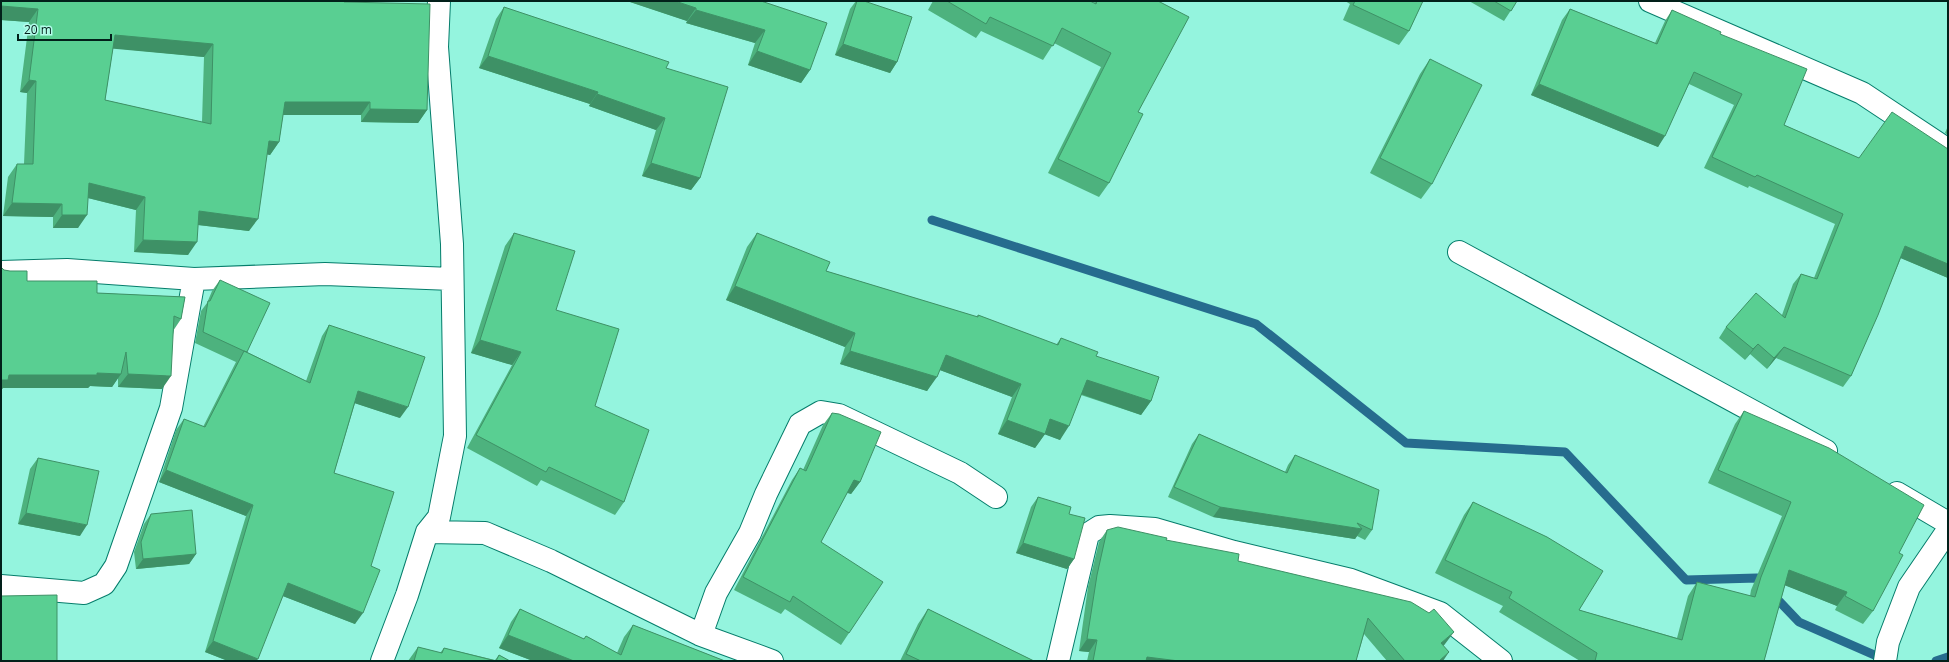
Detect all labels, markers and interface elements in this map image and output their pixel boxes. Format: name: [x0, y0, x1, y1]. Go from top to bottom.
scale bar: [18, 16, 111, 42]
text: 20 m: [24, 21, 52, 38]

